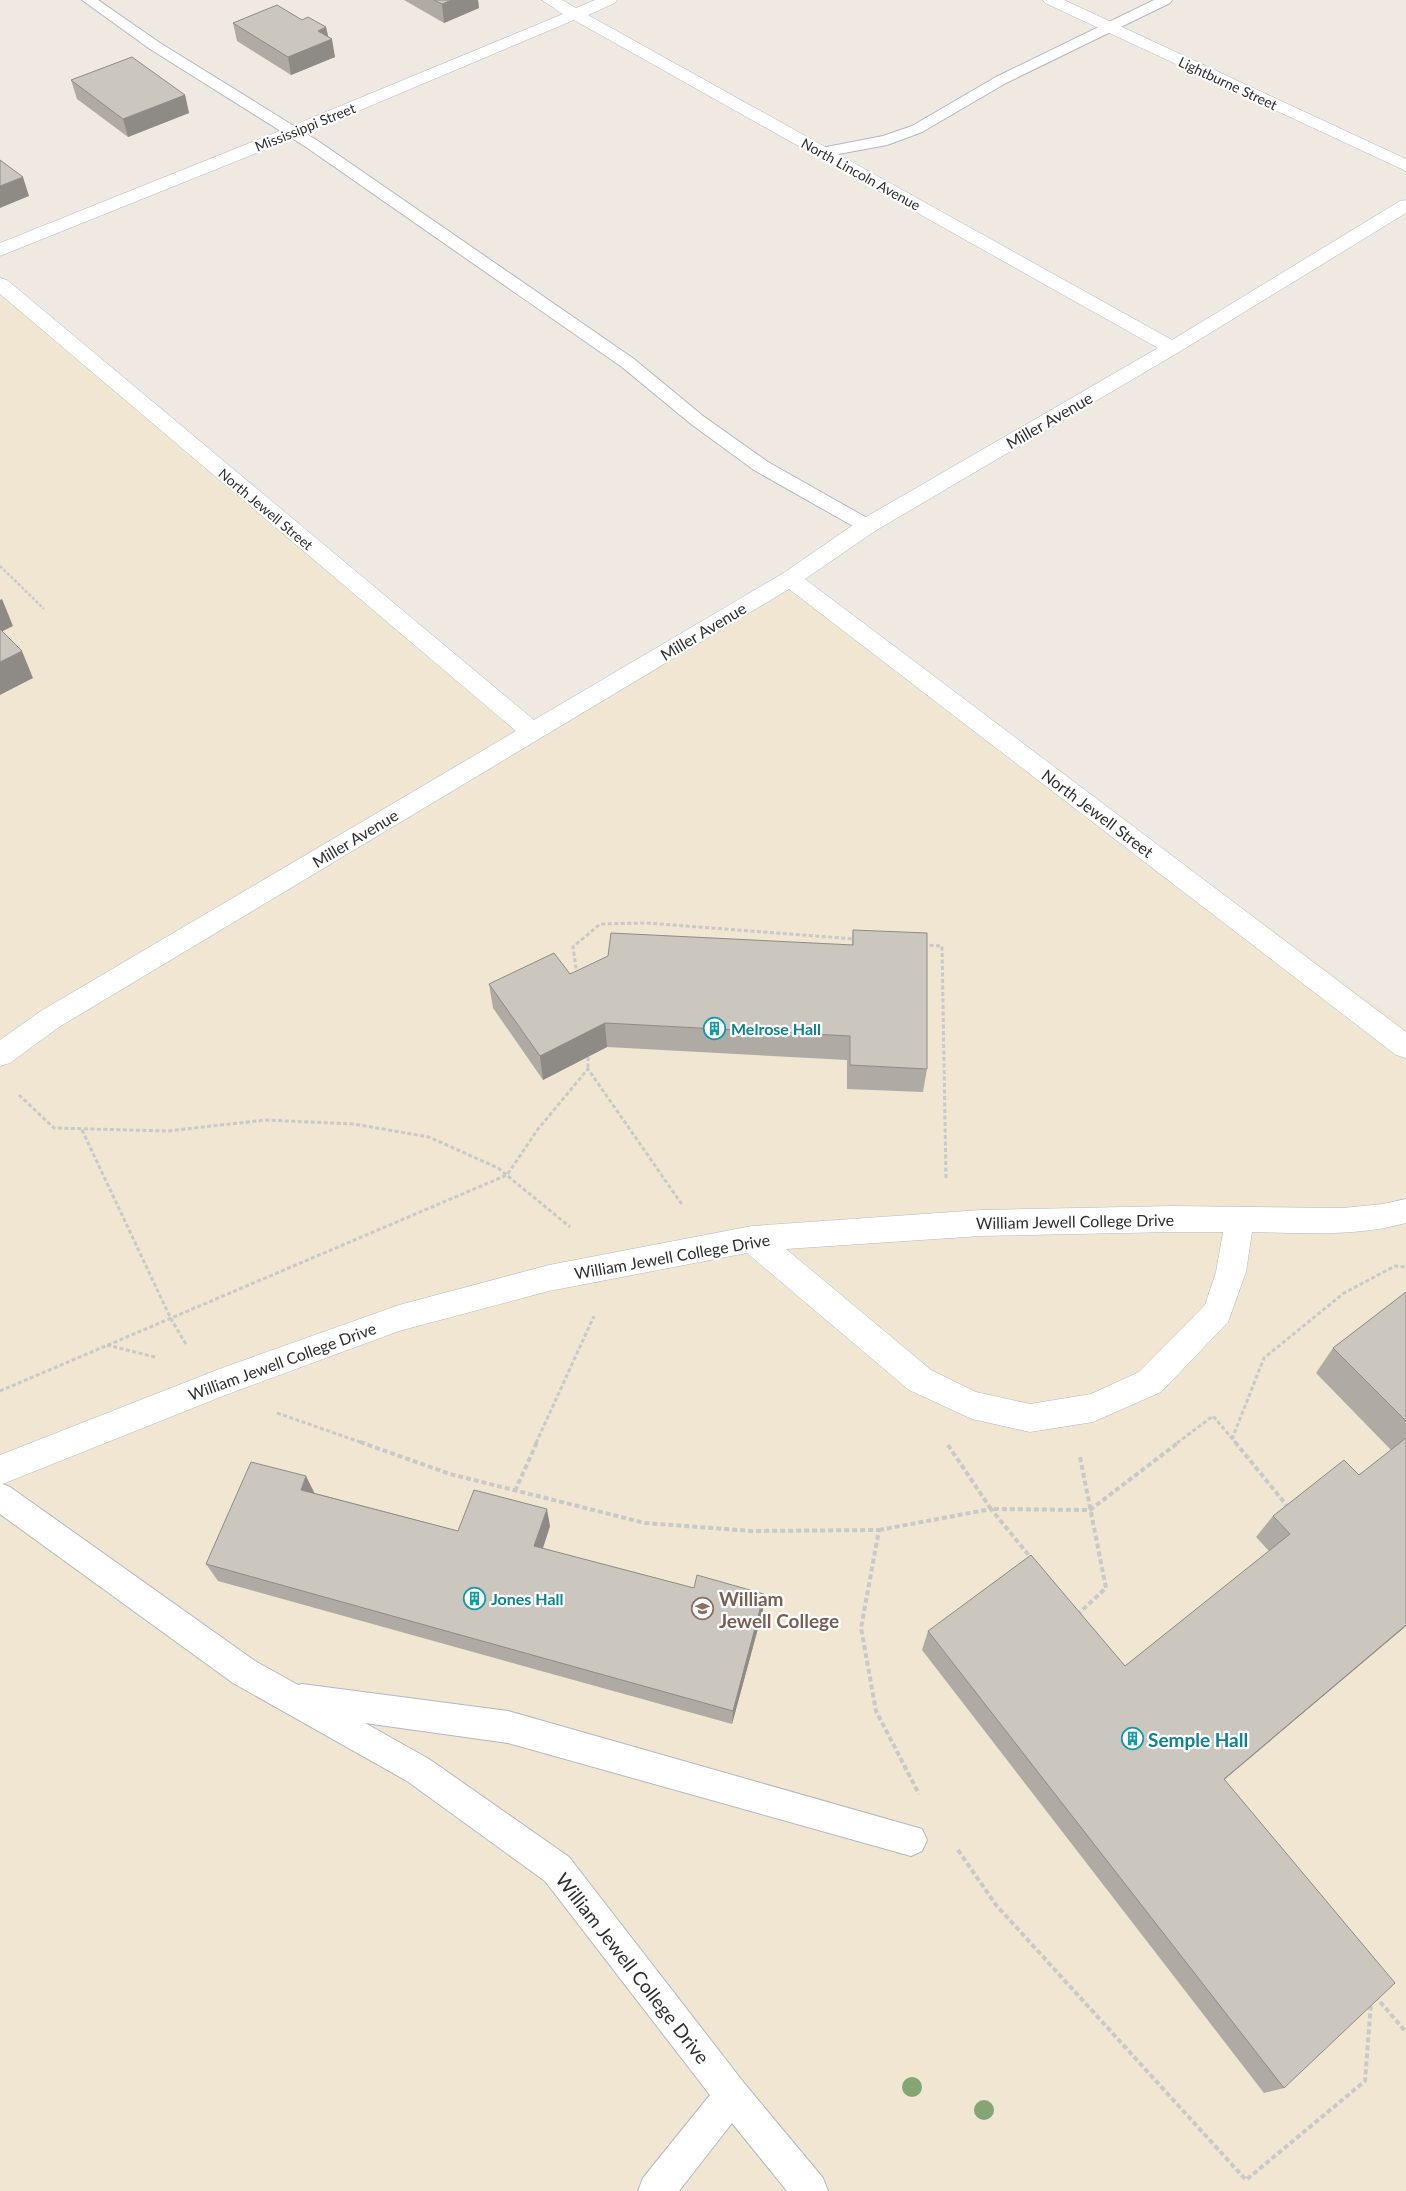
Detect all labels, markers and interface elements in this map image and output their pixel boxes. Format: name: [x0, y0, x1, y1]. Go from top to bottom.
street label: Lightburne Street: [1176, 53, 1280, 113]
street label: Mississippi Street: [252, 99, 358, 155]
street label: North Lincoln Avenue: [799, 134, 923, 214]
street label: Miller Avenue: [1002, 388, 1096, 452]
street label: North Jewell Street: [215, 465, 317, 553]
street label: Miller Avenue: [657, 598, 749, 664]
street label: North Jewell Street: [1038, 765, 1158, 861]
street label: Miller Avenue: [309, 805, 401, 871]
building icon: Melrose Hall: [703, 1016, 727, 1040]
place label: Melrose Hall: [731, 1019, 821, 1038]
street label: William Jewell College Drive: [976, 1210, 1174, 1232]
street label: William Jewell College Drive: [573, 1229, 771, 1283]
street label: William Jewell College Drive: [186, 1318, 378, 1404]
building icon: Jones Hall: [463, 1586, 487, 1610]
place label: William Jewell College: [719, 1587, 839, 1632]
place label: Jones Hall: [491, 1589, 563, 1608]
school or university icon: William Jewell College: [691, 1597, 715, 1621]
building icon: Semple Hall: [1120, 1727, 1144, 1751]
place label: Semple Hall: [1148, 1728, 1248, 1751]
street label: William Jewell College Drive: [551, 1868, 715, 2068]

